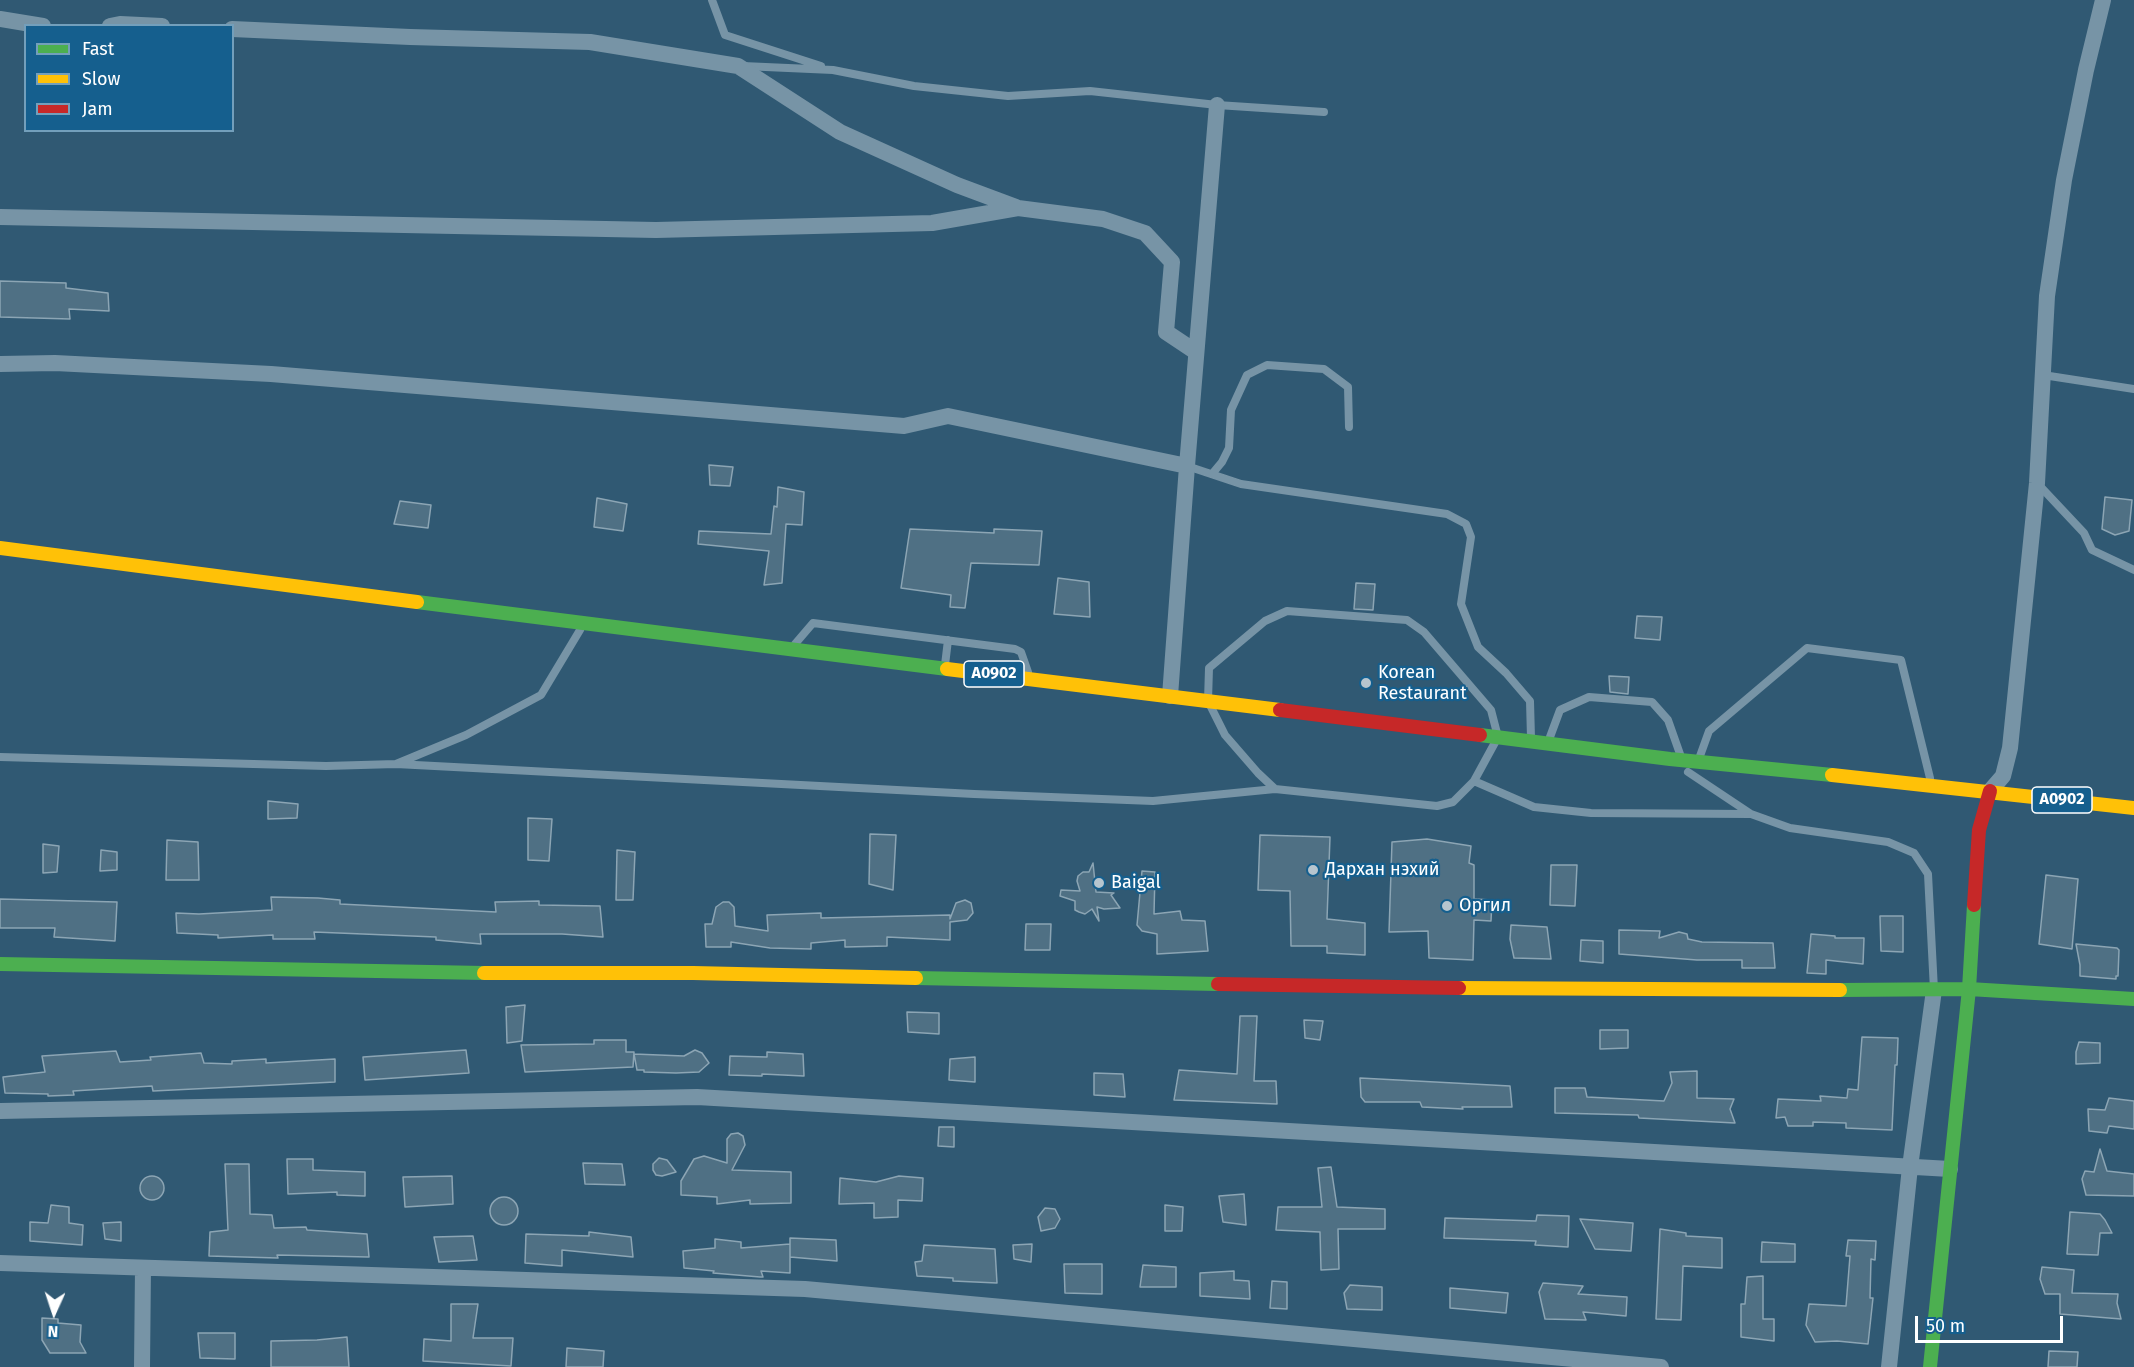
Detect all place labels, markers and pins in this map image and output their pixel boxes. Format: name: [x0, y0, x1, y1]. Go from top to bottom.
place label: Korean Restaurant: [1378, 662, 1467, 704]
marker: Korean Restaurant: [1359, 676, 1373, 690]
place label: Дархан нэхий: [1325, 859, 1440, 881]
marker: Дархан нэхий: [1306, 863, 1320, 877]
place label: Baigal: [1111, 872, 1161, 894]
marker: Baigal: [1092, 876, 1106, 890]
place label: Оргил: [1459, 895, 1511, 917]
marker: Оргил: [1440, 899, 1454, 913]

